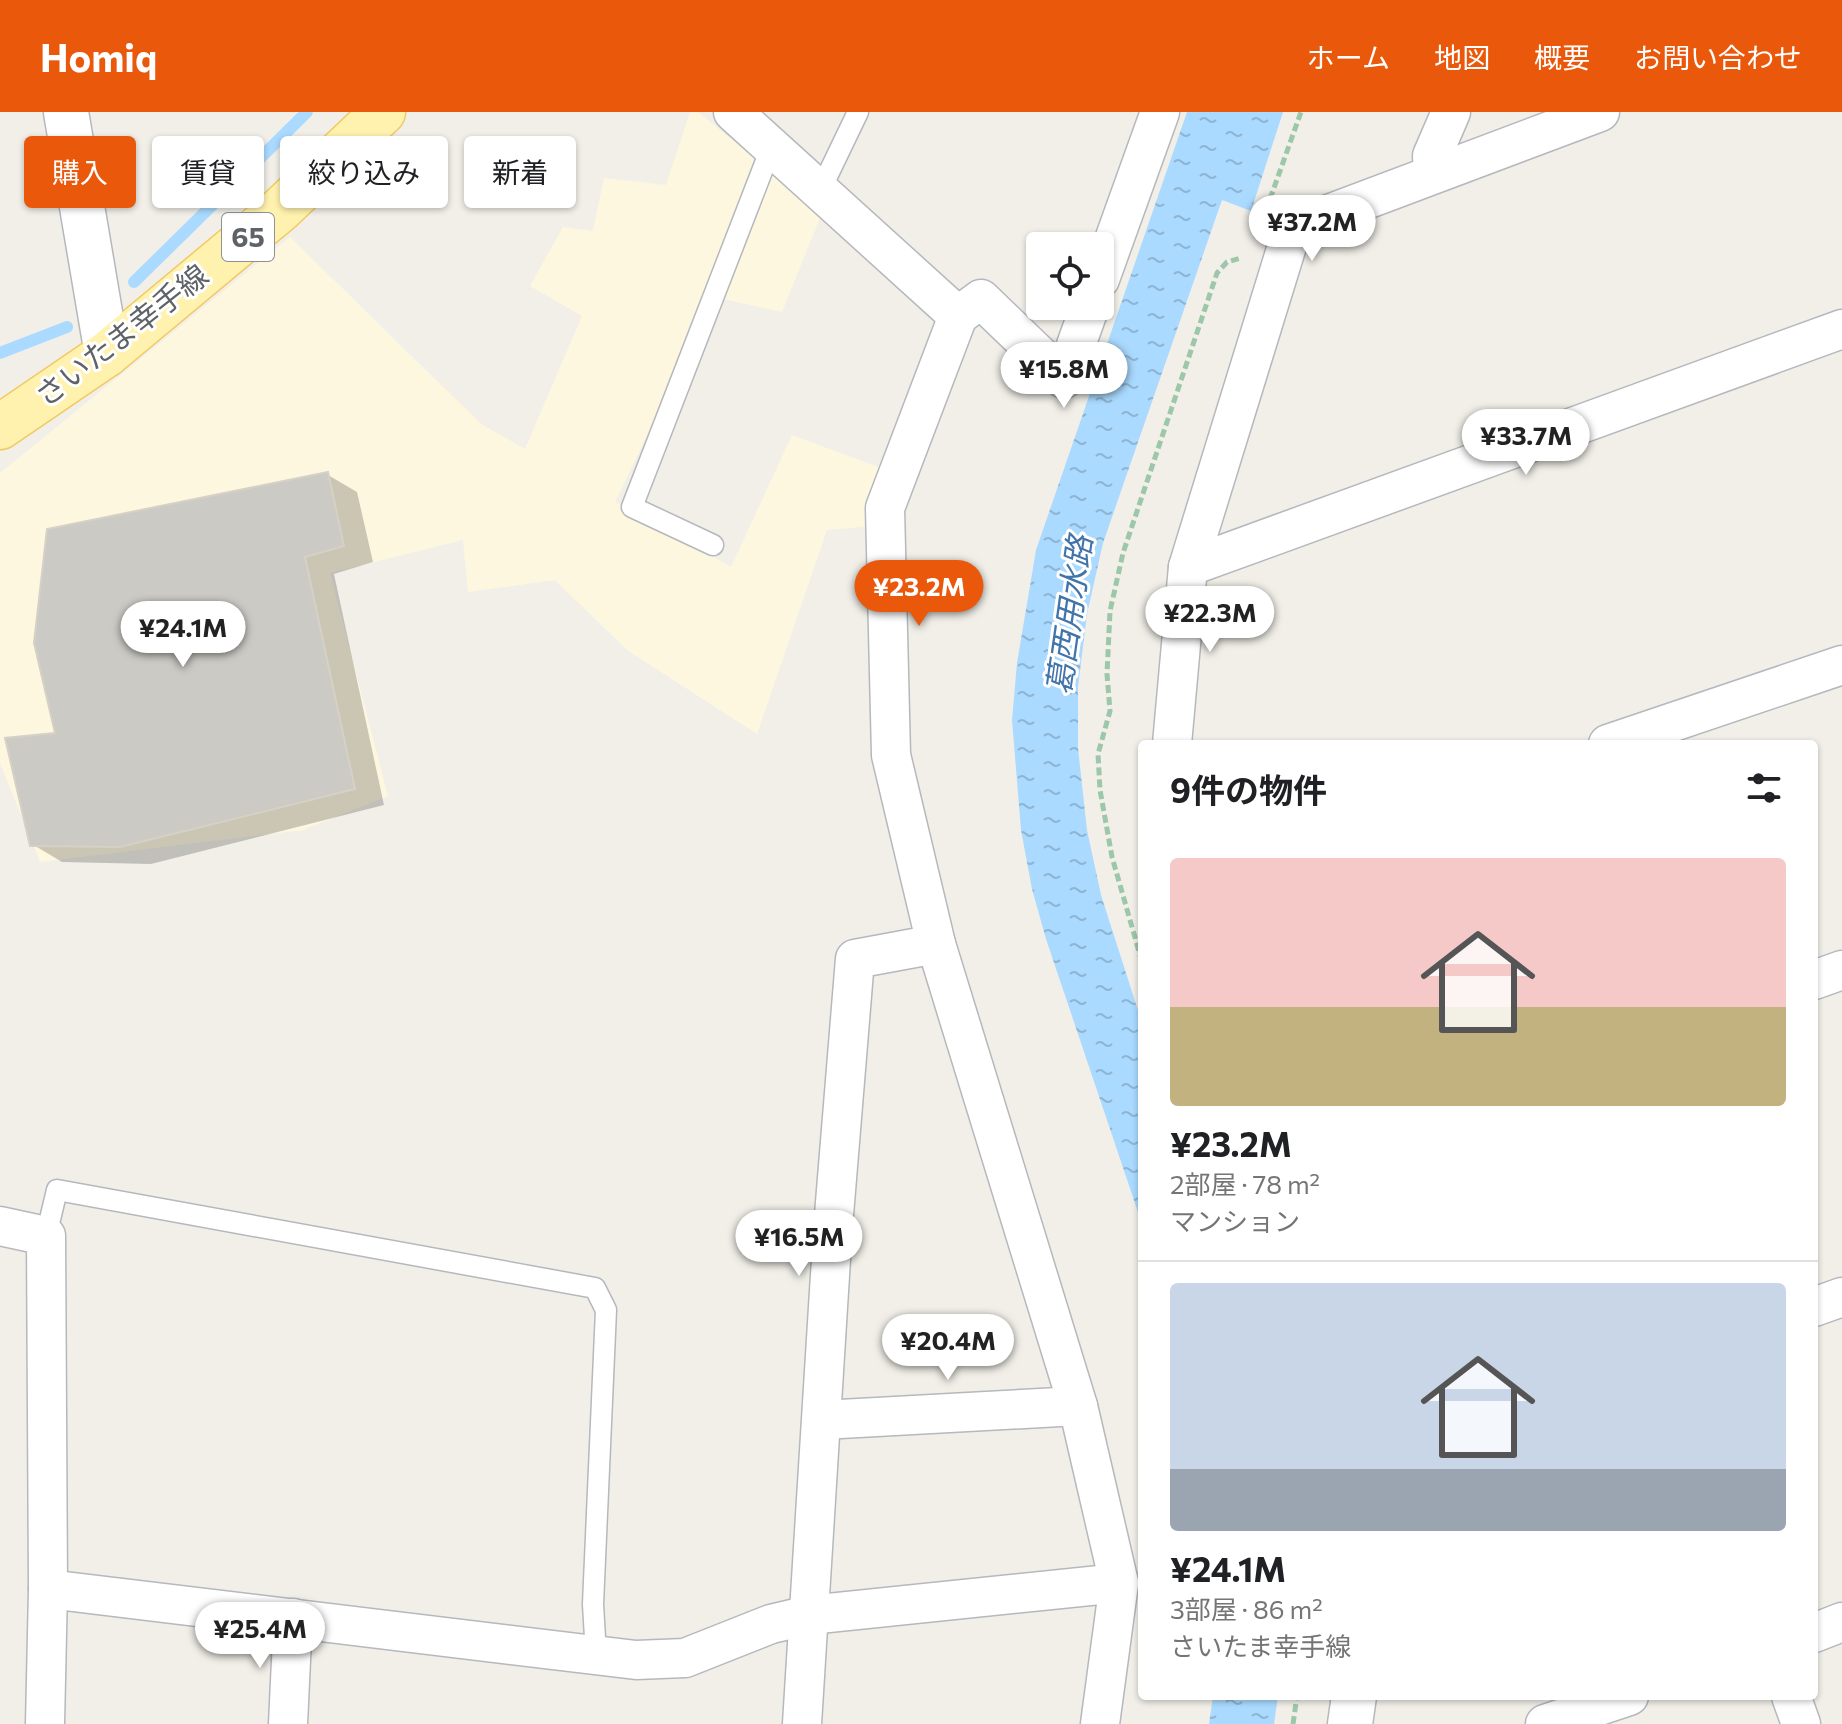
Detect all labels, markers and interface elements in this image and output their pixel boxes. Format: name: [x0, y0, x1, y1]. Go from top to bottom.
text: Homiq: [40, 33, 157, 80]
text: ホーム: [1307, 40, 1390, 74]
text: 地図: [1434, 40, 1490, 74]
text: 概要: [1534, 40, 1590, 74]
text: お問い合わせ: [1634, 40, 1802, 74]
chip: 購入: [24, 136, 136, 208]
chip: 賃貸: [152, 136, 264, 208]
chip: 絞り込み: [280, 136, 448, 208]
chip: 新着: [464, 136, 576, 208]
pin: ¥37.2M: [1247, 195, 1377, 263]
text: ¥37.2M: [1267, 205, 1357, 236]
road number: 65: [222, 213, 274, 261]
map controls: [1026, 232, 1114, 320]
button: locate: [1026, 232, 1114, 320]
street label: さいたま幸手線: [27, 255, 214, 413]
pin: ¥15.8M: [999, 342, 1129, 410]
text: ¥15.8M: [1019, 352, 1109, 383]
pin: ¥33.7M: [1461, 409, 1591, 477]
text: ¥33.7M: [1480, 419, 1572, 450]
water label: 葛西用水路: [1037, 530, 1099, 697]
pin: ¥23.2M: [854, 560, 984, 628]
text: ¥23.2M: [872, 570, 966, 601]
pin: ¥22.3M: [1145, 586, 1275, 654]
text: ¥22.3M: [1163, 596, 1257, 627]
pin: ¥24.1M: [118, 601, 248, 669]
text: ¥24.1M: [139, 611, 227, 642]
icon: filters: [1742, 766, 1786, 810]
text: 9件の物件: [1170, 768, 1327, 810]
icon: home: [1406, 910, 1550, 1054]
text: ¥23.2M: [1170, 1122, 1292, 1164]
text: 2部屋 · 78 m²: [1170, 1168, 1320, 1199]
text: マンション: [1170, 1205, 1300, 1236]
pin: ¥16.5M: [734, 1210, 864, 1278]
text: ¥16.5M: [753, 1220, 845, 1251]
pin: ¥20.4M: [883, 1314, 1013, 1382]
text: ¥20.4M: [900, 1324, 996, 1355]
icon: home: [1406, 1335, 1550, 1479]
text: ¥24.1M: [1170, 1547, 1286, 1589]
text: 3部屋 · 86 m²: [1170, 1593, 1323, 1624]
pin: ¥25.4M: [195, 1602, 325, 1670]
text: ¥25.4M: [213, 1612, 307, 1643]
text: さいたま幸手線: [1170, 1630, 1351, 1661]

